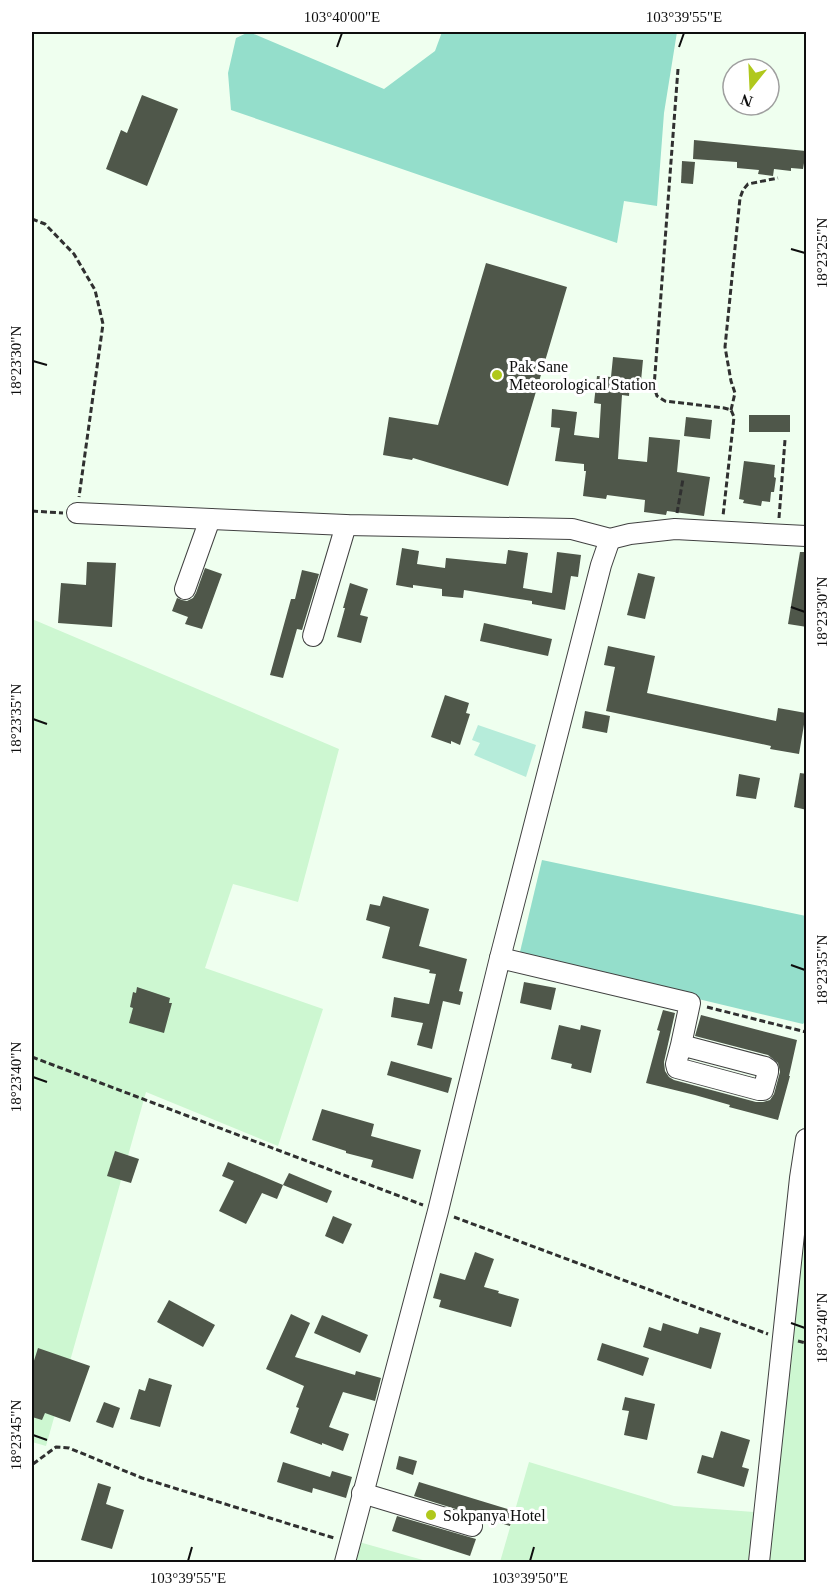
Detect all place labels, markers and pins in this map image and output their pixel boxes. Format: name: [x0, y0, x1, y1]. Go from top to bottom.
place label: Pak Sane Meteorological Station: [509, 358, 656, 394]
marker: Pak Sane Meteorological Station: [490, 368, 504, 382]
place label: Sokpanya Hotel: [443, 1507, 546, 1525]
marker: Sokpanya Hotel: [424, 1508, 438, 1522]

